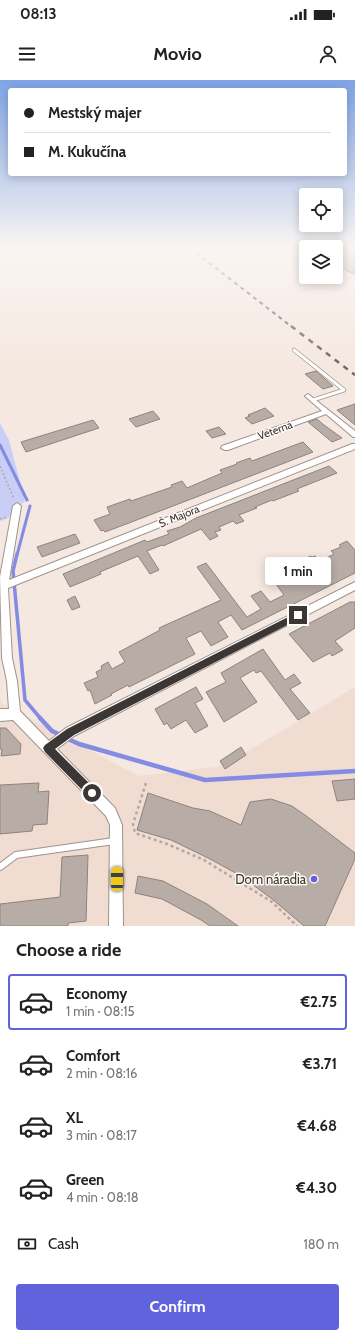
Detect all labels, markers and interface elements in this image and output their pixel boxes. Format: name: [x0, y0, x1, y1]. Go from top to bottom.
text: 08:13: [20, 5, 57, 23]
icon: menu: [16, 43, 38, 65]
text: Movio: [153, 43, 202, 65]
icon: person: [317, 43, 339, 65]
text: Mestský majer: [48, 104, 141, 122]
text: M. Kukučína: [48, 143, 126, 161]
map controls: [299, 188, 343, 284]
button: locate: [299, 188, 343, 232]
button: layers: [299, 240, 343, 284]
street label: Veterná: [256, 417, 295, 443]
street label: Š. Majora: [157, 501, 202, 530]
callout: 1 min: [265, 557, 331, 585]
text: 1 min: [283, 563, 313, 579]
route end: [289, 606, 307, 624]
route start: [83, 784, 101, 802]
car: [111, 867, 123, 891]
place label: Dom náradia: [235, 871, 307, 887]
marker: Dom náradia: [309, 874, 319, 884]
text: Choose a ride: [16, 939, 121, 961]
icon: car: [18, 984, 54, 1020]
text: Economy: [66, 985, 127, 1003]
text: €2.75: [300, 993, 337, 1011]
text: 1 min · 08:15: [66, 1003, 134, 1019]
icon: car: [18, 1046, 54, 1082]
text: Comfort: [66, 1047, 120, 1065]
text: €3.71: [303, 1055, 337, 1073]
text: 2 min · 08:16: [66, 1065, 137, 1081]
icon: car: [18, 1108, 54, 1144]
text: XL: [66, 1109, 83, 1127]
text: €4.68: [297, 1117, 337, 1135]
text: 3 min · 08:17: [66, 1127, 137, 1143]
icon: car: [18, 1170, 54, 1206]
text: Green: [66, 1171, 104, 1189]
text: €4.30: [296, 1179, 337, 1197]
text: 4 min · 08:18: [66, 1189, 139, 1205]
icon: cash: [16, 1233, 38, 1255]
text: Cash: [48, 1235, 79, 1253]
text: 180 m: [303, 1236, 339, 1252]
button: Confirm: [16, 1284, 339, 1330]

